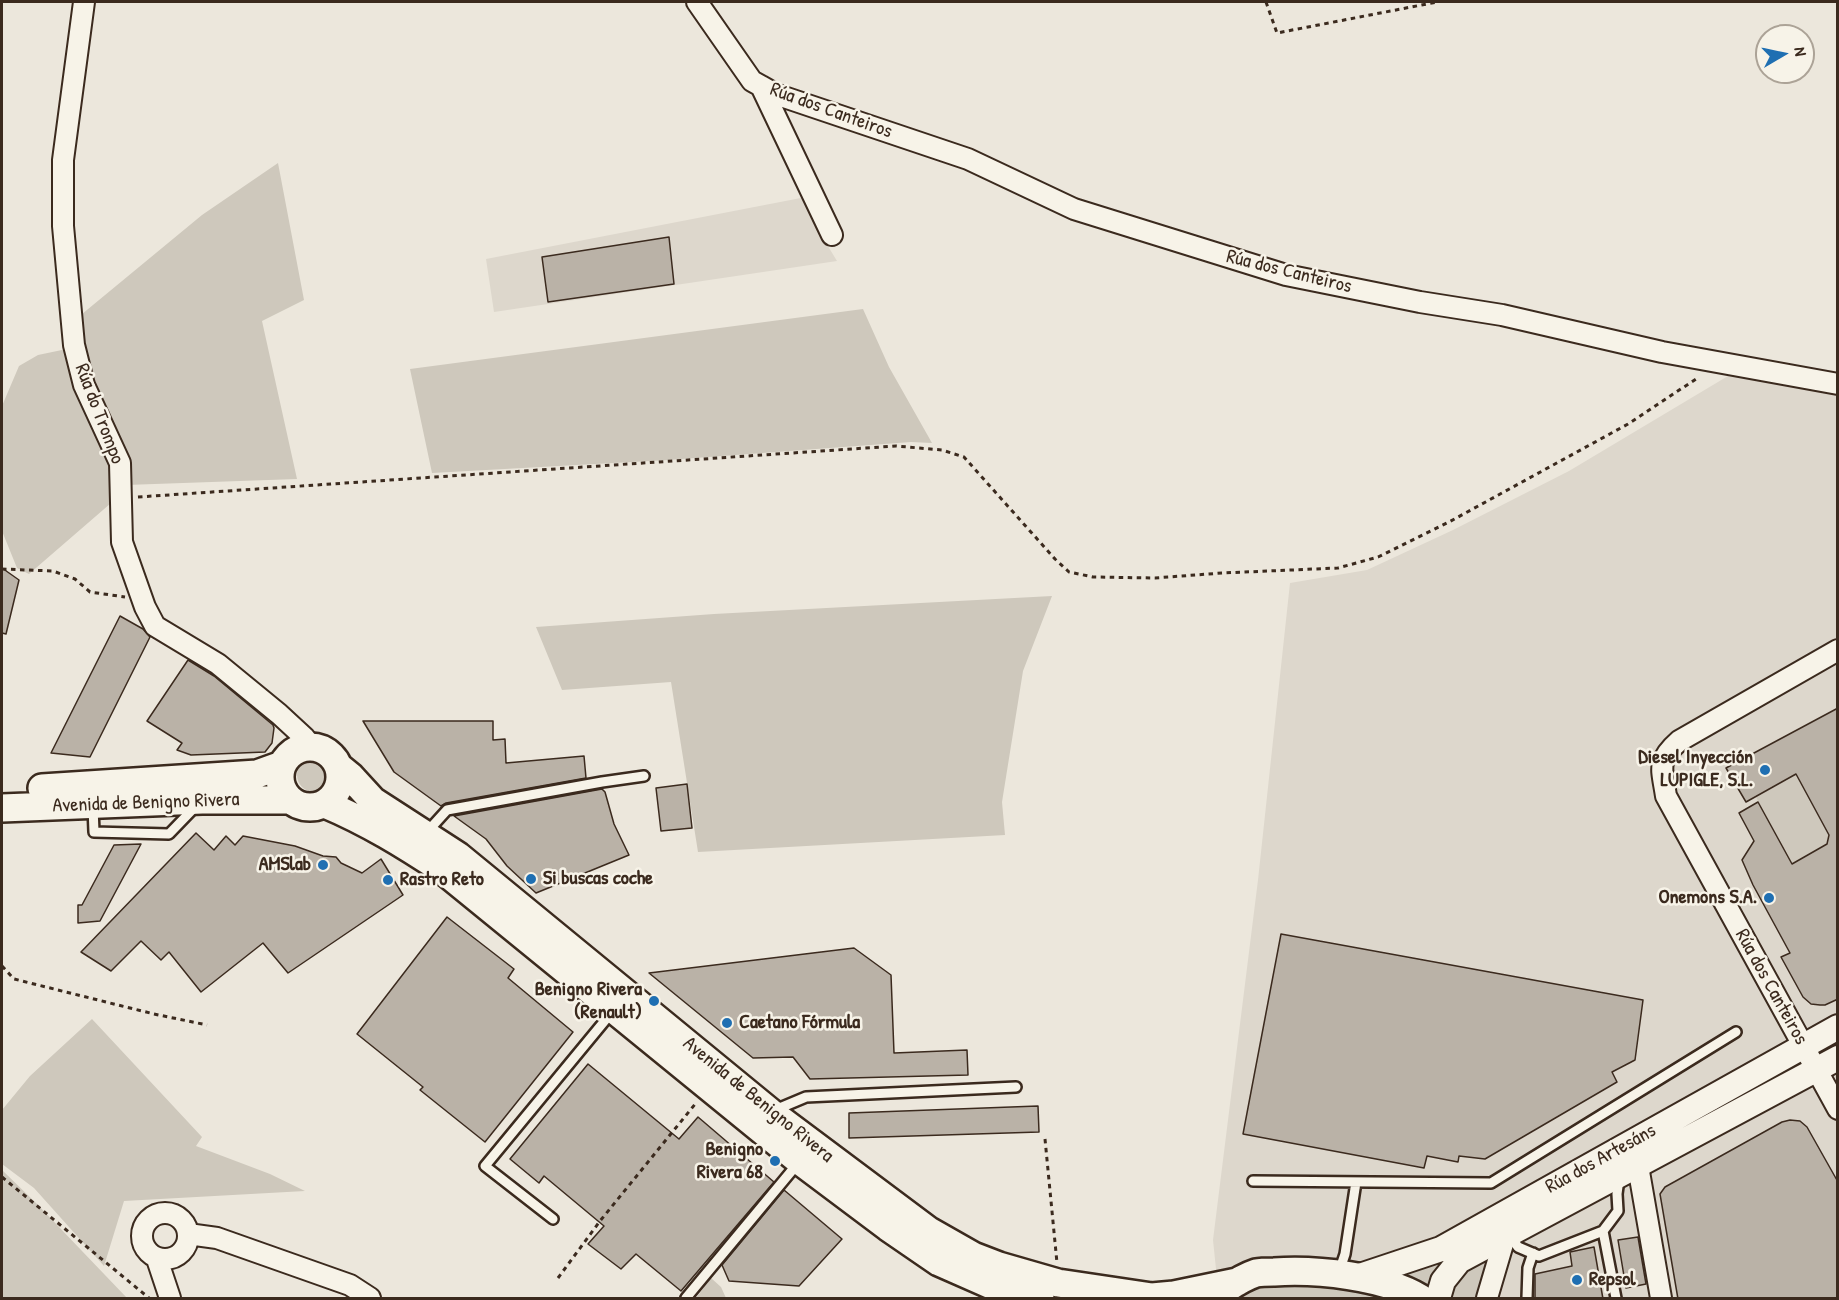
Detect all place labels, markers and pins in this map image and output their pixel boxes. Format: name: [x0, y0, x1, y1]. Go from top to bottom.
place label: Diesel Inyección LUPIGLE, S.L.: [1638, 746, 1753, 793]
marker: Diesel Inyección LUPIGLE, S.L.: [1758, 763, 1772, 777]
place label: AMSlab: [259, 853, 311, 877]
marker: AMSlab: [316, 858, 330, 872]
place label: Si buscas coche: [543, 867, 653, 891]
place label: Rastro Reto: [400, 868, 484, 892]
marker: Si buscas coche: [524, 872, 538, 886]
marker: Rastro Reto: [381, 873, 395, 887]
place label: Onemons S.A.: [1658, 886, 1757, 910]
marker: Onemons S.A.: [1762, 891, 1776, 905]
place label: Benigno Rivera (Renault): [535, 978, 642, 1025]
marker: Benigno Rivera (Renault): [647, 994, 661, 1008]
place label: Caetano Fórmula: [739, 1011, 860, 1035]
marker: Caetano Fórmula: [720, 1016, 734, 1030]
place label: Benigno Rivera 68: [697, 1138, 763, 1185]
marker: Benigno Rivera 68: [768, 1154, 782, 1168]
place label: Repsol: [1589, 1268, 1636, 1292]
marker: Repsol: [1570, 1273, 1584, 1287]

